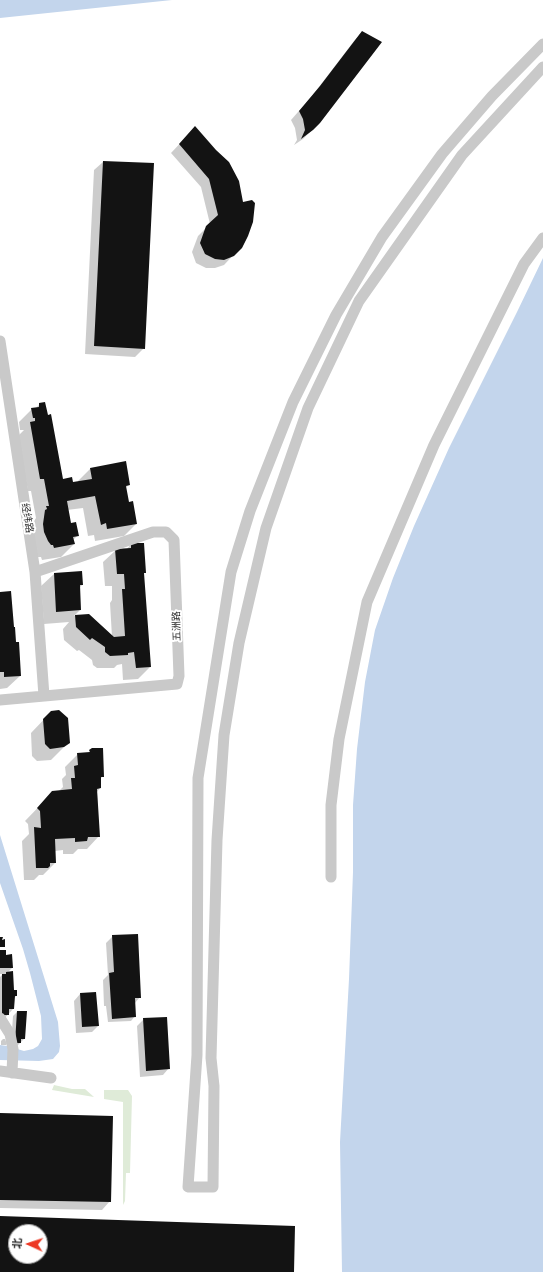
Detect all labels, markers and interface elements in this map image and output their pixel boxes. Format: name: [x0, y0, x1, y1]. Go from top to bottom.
street label: 经纬路: [19, 502, 35, 534]
street label: 五洲路: [170, 611, 184, 641]
north arrow: [8, 1224, 48, 1264]
text: 北: [9, 1238, 24, 1249]

